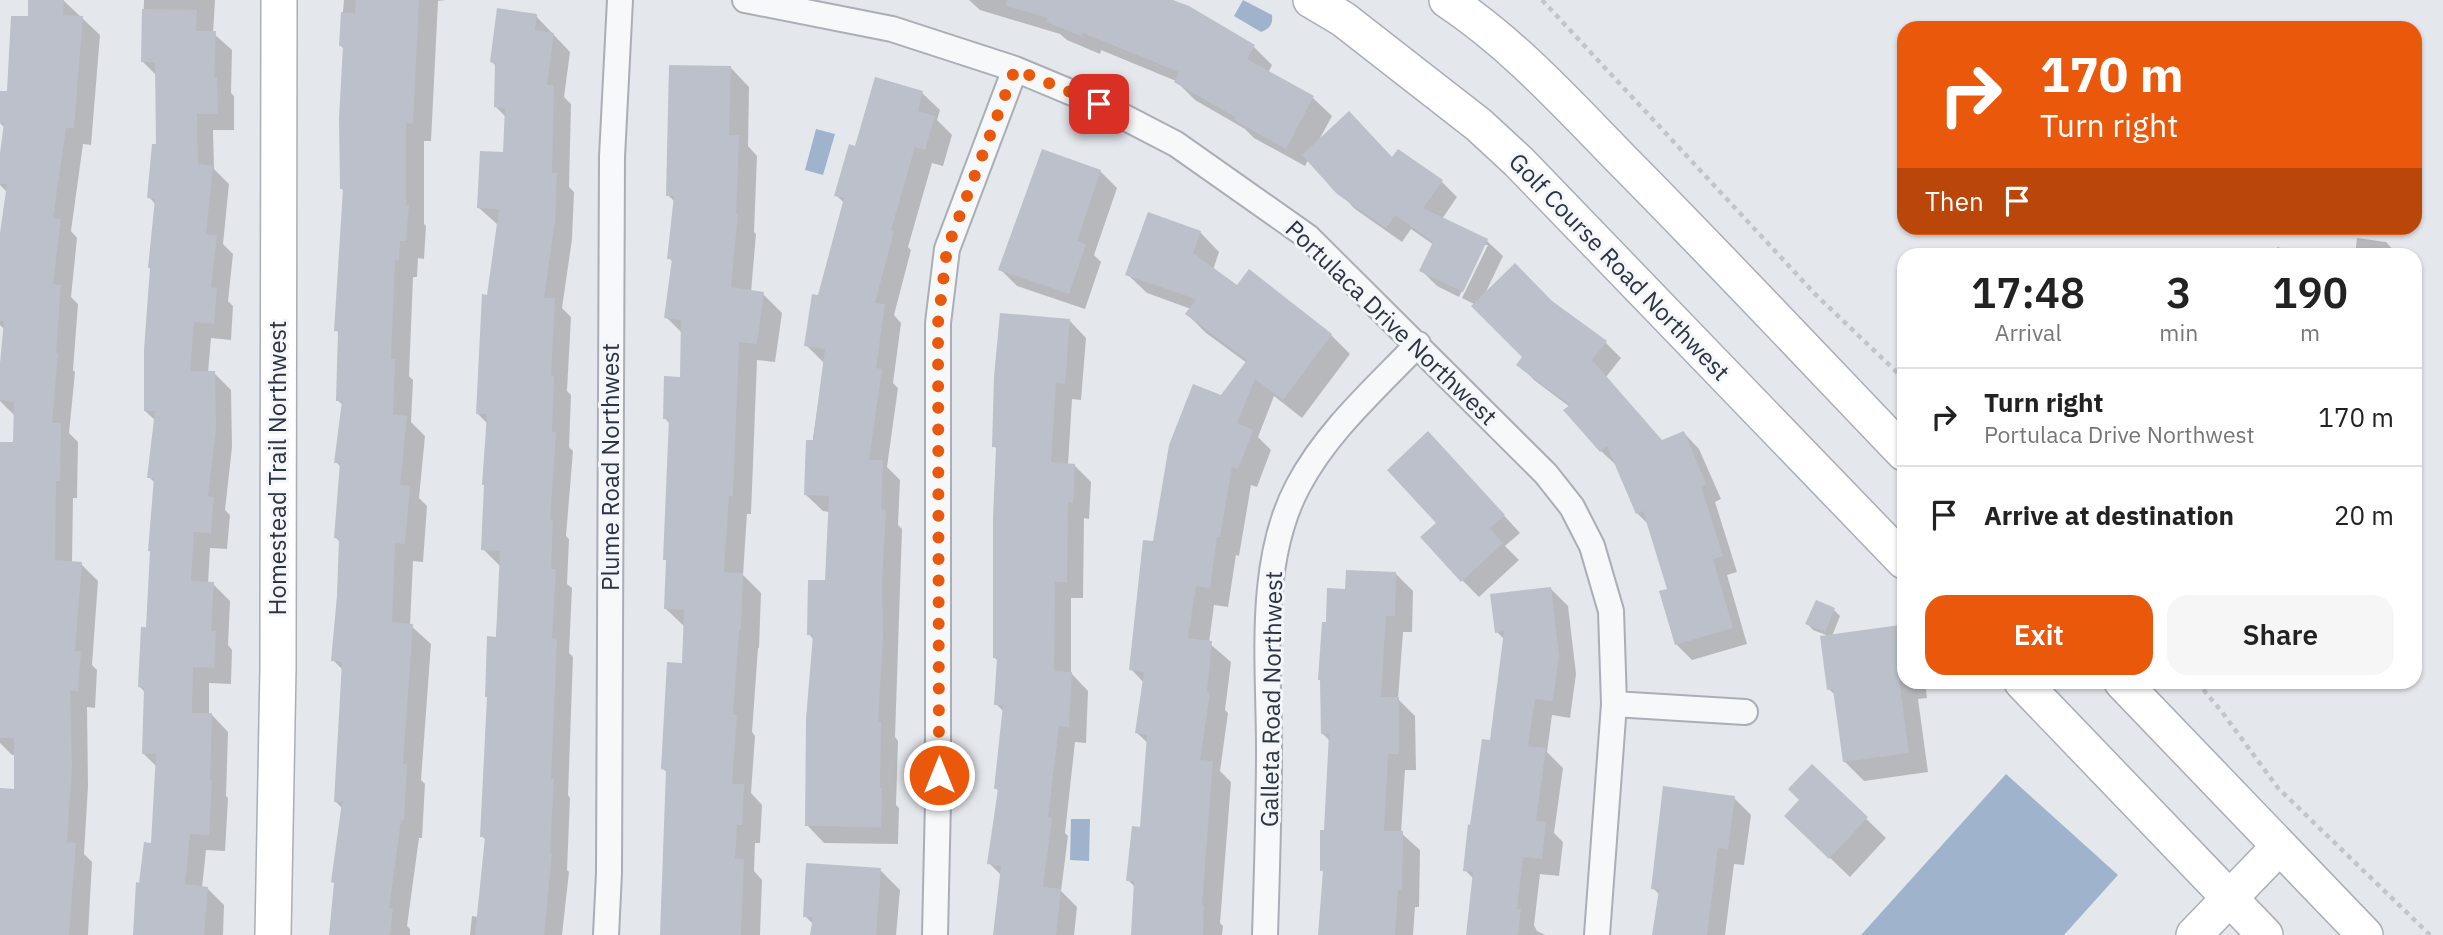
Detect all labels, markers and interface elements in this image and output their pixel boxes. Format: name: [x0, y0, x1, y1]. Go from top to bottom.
text: 170 m: [2040, 42, 2184, 105]
icon: right: [1925, 49, 2016, 140]
pin: [1069, 74, 1129, 134]
icon: arrive: [1080, 85, 1118, 123]
text: Turn right: [2040, 104, 2178, 146]
street label: Golf Course Road Northwest: [1502, 146, 1737, 387]
icon: arrive: [1998, 182, 2036, 220]
text: Then: [1925, 184, 1984, 218]
street label: Portulaca Drive Northwest: [1279, 213, 1504, 432]
text: 17:48: [1971, 265, 2085, 320]
text: 3: [2166, 265, 2191, 320]
text: 190: [2272, 265, 2348, 320]
text: Arrival: [1995, 317, 2062, 347]
text: min: [2159, 317, 2198, 347]
text: m: [2300, 317, 2320, 347]
street label: Homestead Trail Northwest: [261, 320, 293, 616]
street label: Plume Road Northwest: [594, 343, 626, 591]
text: Turn right: [1984, 385, 2103, 419]
icon: right: [1925, 398, 1963, 436]
text: 170 m: [2318, 400, 2394, 434]
text: Portulaca Drive Northwest: [1984, 419, 2255, 449]
icon: arrive: [1925, 496, 1963, 534]
text: Arrive at destination: [1984, 498, 2234, 532]
text: 20 m: [2334, 498, 2394, 532]
street label: Galleta Road Northwest: [1253, 571, 1289, 827]
button: Exit: [1925, 595, 2153, 675]
button: Share: [2167, 595, 2394, 675]
position arrow: [902, 738, 976, 812]

